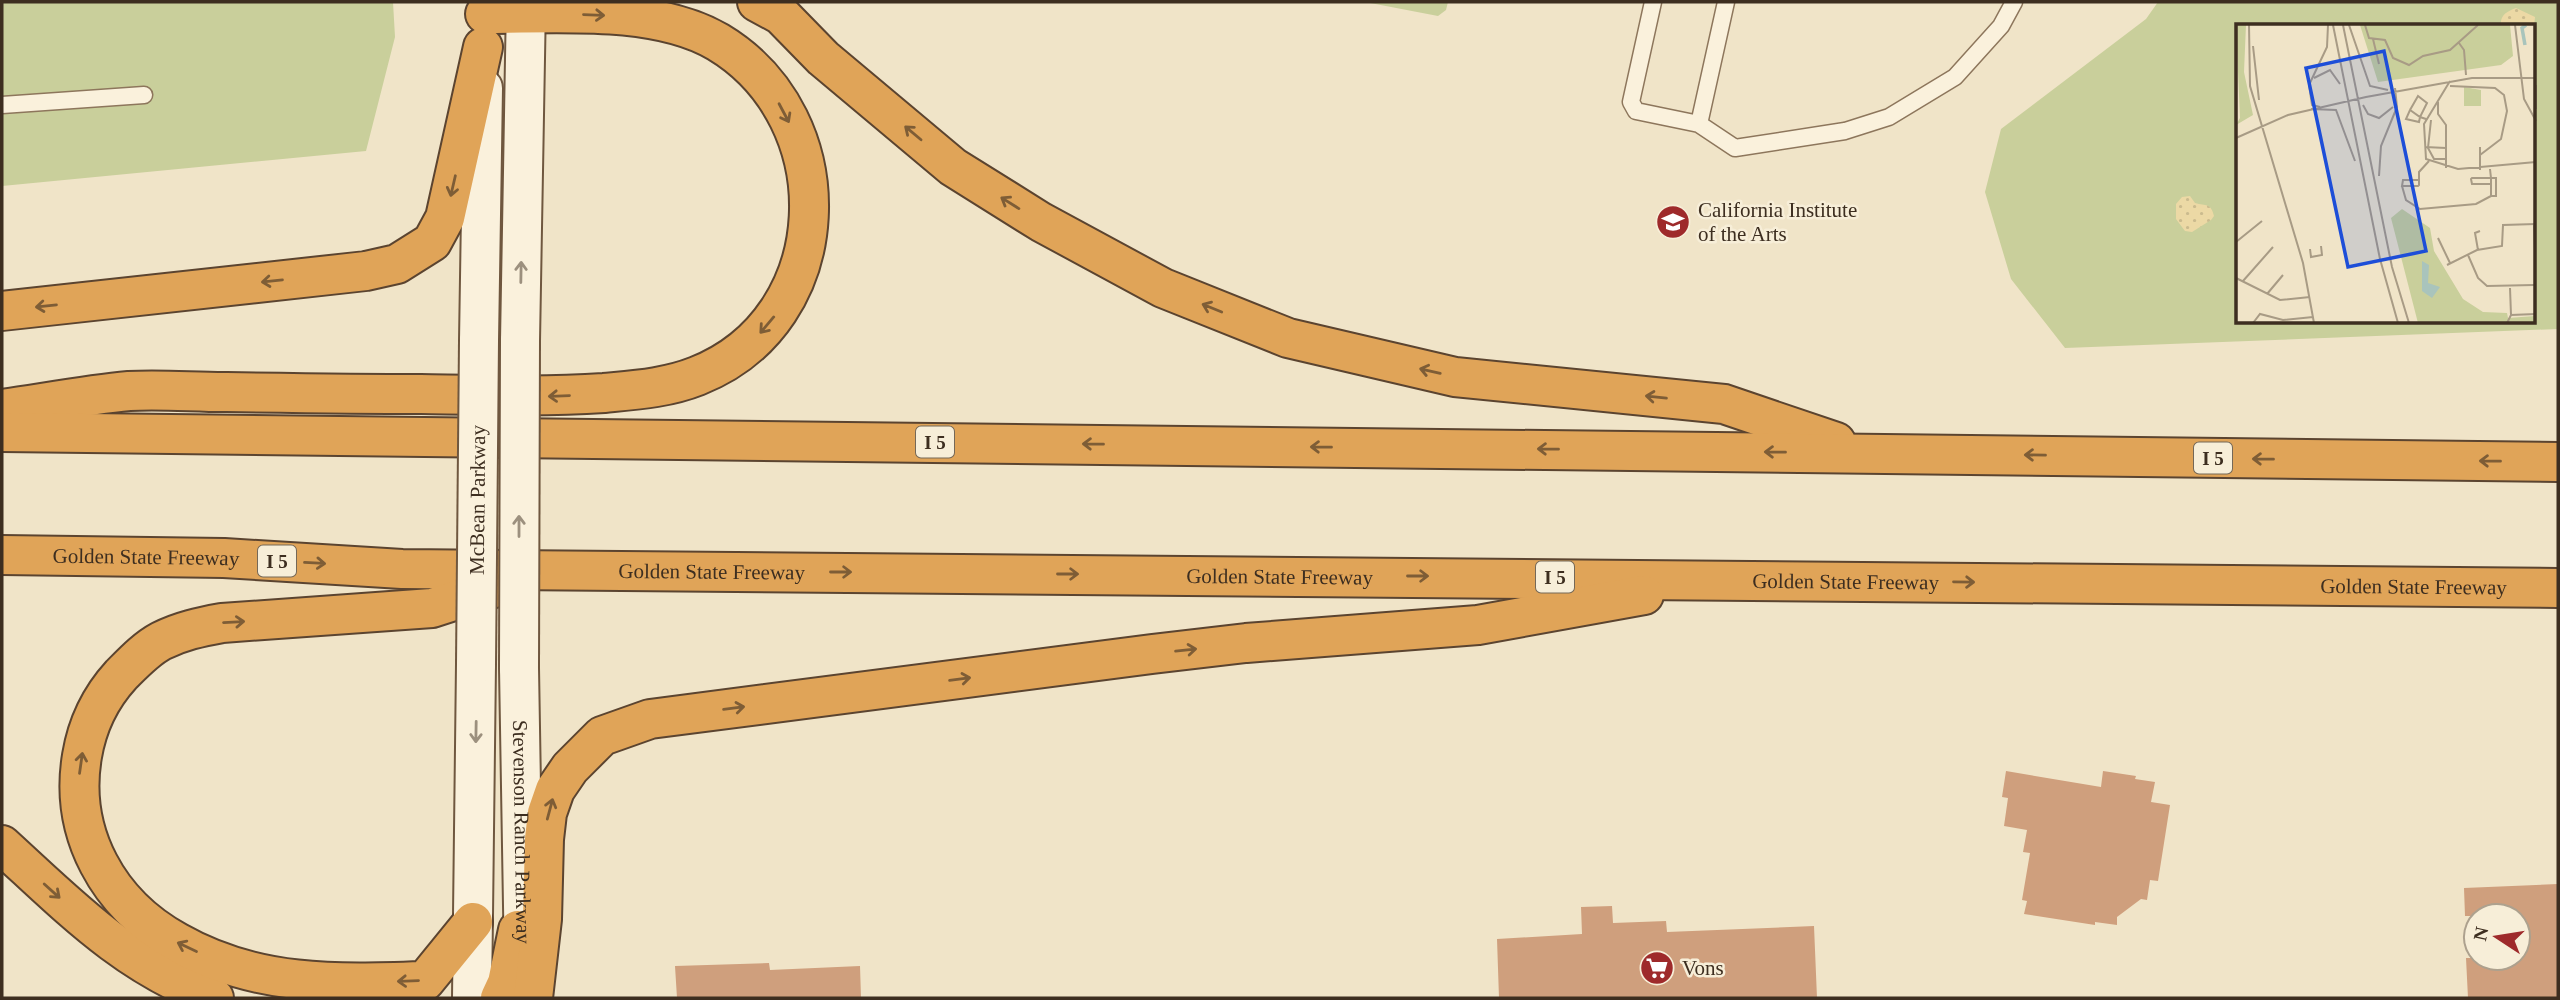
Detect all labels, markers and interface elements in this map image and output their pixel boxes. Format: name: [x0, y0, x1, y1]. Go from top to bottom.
one-way arrow: [582, 9, 605, 22]
inset map: [2236, 24, 2536, 324]
one-way arrow: [778, 103, 792, 123]
one-way arrow: [904, 125, 922, 141]
one-way arrow: [446, 174, 459, 197]
one-way arrow: [1001, 195, 1021, 209]
place label: California Institute of the Arts: [1698, 198, 1857, 246]
school or university icon: California Institute of the Arts: [1654, 203, 1692, 241]
one-way arrow: [514, 261, 528, 284]
one-way arrow: [262, 274, 284, 287]
one-way arrow: [36, 300, 58, 313]
one-way arrow: [1202, 300, 1223, 313]
one-way arrow: [759, 316, 775, 334]
one-way arrow: [1419, 364, 1442, 377]
one-way arrow: [548, 389, 571, 402]
one-way arrow: [1645, 390, 1668, 403]
street label: McBean Parkway: [465, 424, 490, 575]
road number: I 5: [916, 426, 954, 458]
one-way arrow: [1082, 437, 1105, 451]
one-way arrow: [1309, 440, 1332, 454]
one-way arrow: [1537, 442, 1560, 456]
road number: I 5: [2194, 442, 2232, 474]
one-way arrow: [1764, 445, 1787, 458]
one-way arrow: [2024, 449, 2047, 462]
one-way arrow: [2251, 452, 2274, 466]
one-way arrow: [2479, 454, 2502, 468]
one-way arrow: [512, 515, 526, 538]
street label: Golden State Freeway: [52, 544, 241, 571]
road number: I 5: [258, 546, 296, 576]
one-way arrow: [303, 557, 326, 570]
street label: Golden State Freeway: [618, 559, 806, 585]
road number: I 5: [1536, 562, 1574, 592]
street label: Golden State Freeway: [1186, 564, 1374, 590]
one-way arrow: [829, 565, 852, 579]
one-way arrow: [1056, 567, 1079, 581]
street label: Golden State Freeway: [1752, 569, 1940, 595]
one-way arrow: [1406, 570, 1429, 583]
street label: Golden State Freeway: [2320, 574, 2508, 600]
one-way arrow: [1952, 575, 1975, 589]
one-way arrow: [223, 615, 245, 628]
one-way arrow: [1174, 643, 1196, 656]
one-way arrow: [948, 672, 971, 685]
one-way arrow: [723, 701, 745, 714]
one-way arrow: [469, 720, 483, 743]
street label: Stevenson Ranch Parkway: [508, 720, 536, 945]
one-way arrow: [75, 752, 88, 775]
one-way arrow: [544, 798, 557, 820]
one-way arrow: [43, 883, 60, 900]
north arrow: [2462, 902, 2532, 972]
text: N: [2469, 924, 2493, 942]
one-way arrow: [176, 939, 197, 952]
supermarket icon: Vons: [1638, 949, 1676, 987]
place label: Vons: [1682, 956, 1724, 980]
one-way arrow: [397, 975, 420, 988]

